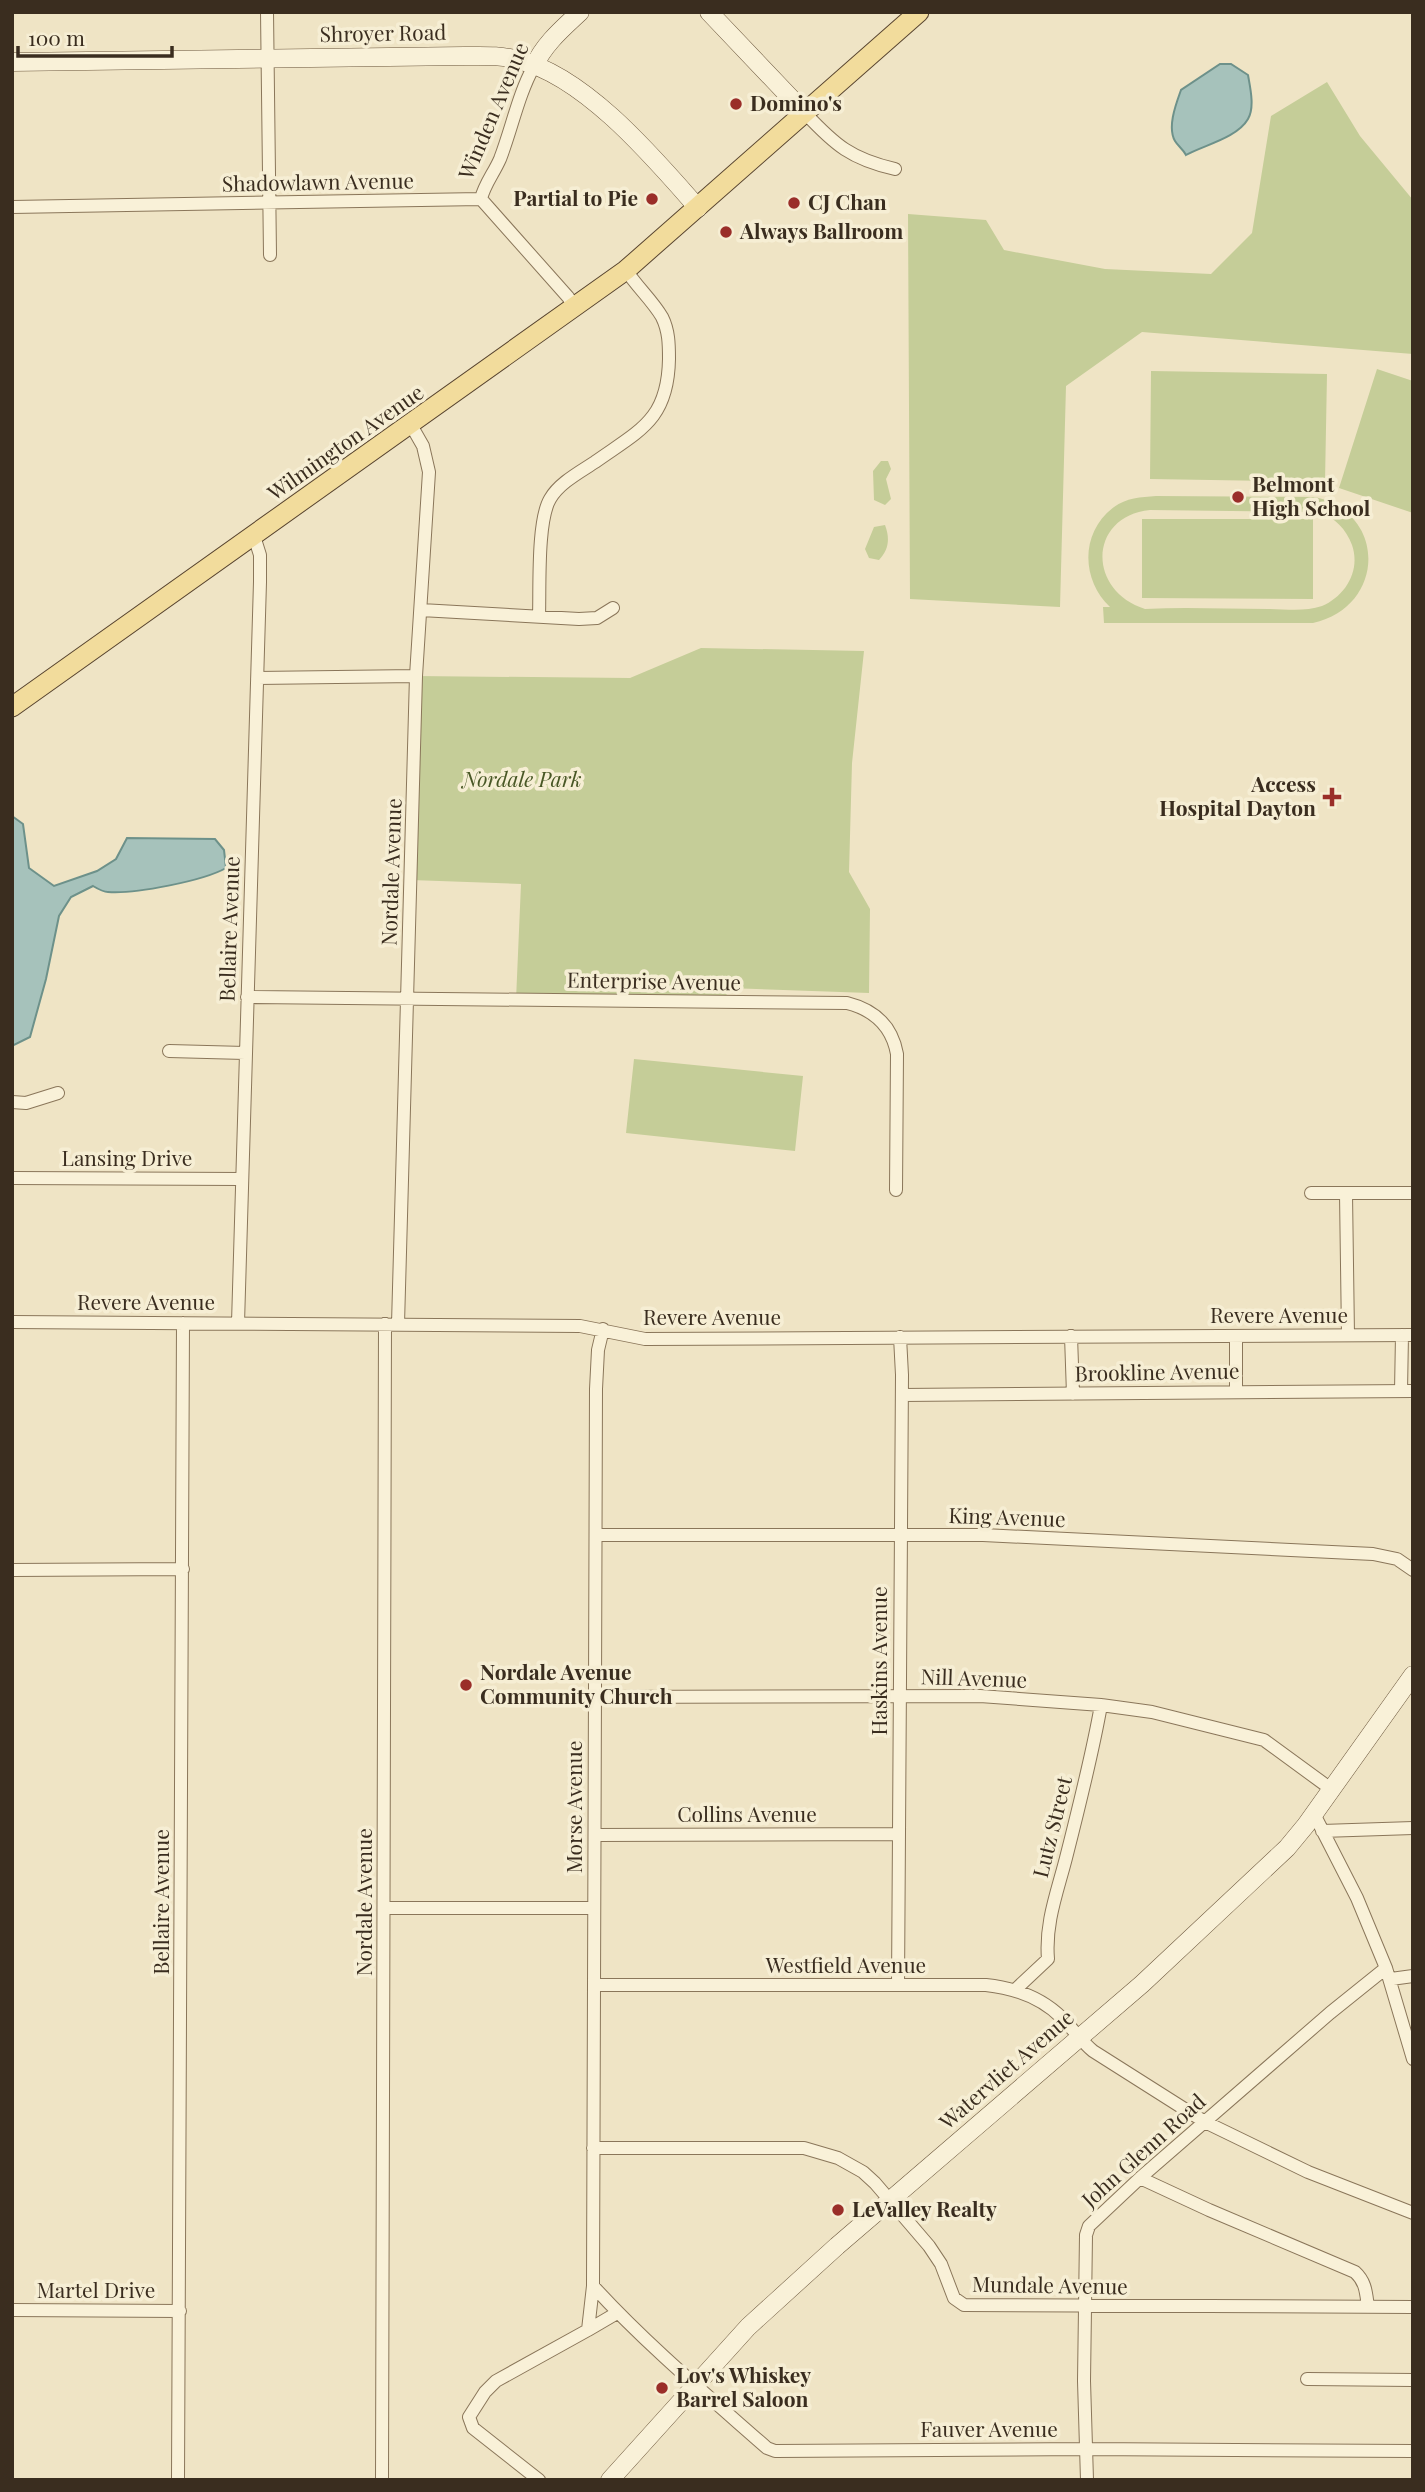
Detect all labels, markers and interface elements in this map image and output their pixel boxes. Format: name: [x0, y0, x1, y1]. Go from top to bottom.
scale bar: [18, 14, 172, 58]
street label: Shroyer Road: [319, 17, 447, 47]
text: 100 m: [28, 23, 85, 51]
street label: Winden Avenue: [450, 37, 534, 184]
place label: Domino's: [750, 88, 842, 116]
marker: Domino's: [728, 96, 744, 112]
street label: Shadowlawn Avenue: [222, 165, 414, 197]
place label: Partial to Pie: [513, 183, 638, 211]
place label: CJ Chan: [808, 187, 887, 215]
marker: Partial to Pie: [644, 191, 660, 207]
marker: CJ Chan: [786, 195, 802, 211]
place label: Always Ballroom: [739, 216, 903, 244]
marker: Always Ballroom: [718, 224, 734, 240]
street label: Wilmington Avenue: [261, 377, 428, 506]
place label: Belmont High School: [1252, 469, 1371, 521]
marker: Belmont High School: [1230, 489, 1246, 505]
park label: Nordale Park: [460, 764, 582, 792]
place label: Access Hospital Dayton: [1159, 769, 1316, 821]
marker: Access Hospital Dayton: [1322, 787, 1342, 807]
street label: Nordale Avenue: [373, 798, 407, 946]
street label: Bellaire Avenue: [211, 856, 245, 1002]
street label: Enterprise Avenue: [567, 964, 741, 996]
street label: Lansing Drive: [62, 1143, 192, 1171]
street label: Revere Avenue: [77, 1287, 215, 1315]
street label: Revere Avenue: [1210, 1300, 1348, 1328]
street label: Revere Avenue: [643, 1302, 781, 1330]
street label: Brookline Avenue: [1074, 1356, 1240, 1386]
street label: King Avenue: [948, 1500, 1066, 1532]
street label: Haskins Avenue: [864, 1586, 892, 1736]
place label: Nordale Avenue Community Church: [480, 1657, 673, 1709]
street label: Nill Avenue: [920, 1661, 1028, 1693]
marker: Nordale Avenue Community Church: [458, 1677, 474, 1693]
street label: Morse Avenue: [559, 1741, 587, 1873]
street label: Lutz Street: [1025, 1772, 1077, 1880]
street label: Collins Avenue: [677, 1799, 817, 1827]
street label: Nordale Avenue: [349, 1828, 377, 1976]
street label: Bellaire Avenue: [146, 1829, 174, 1975]
street label: Westfield Avenue: [765, 1950, 926, 1978]
street label: Watervliet Avenue: [932, 2002, 1079, 2135]
street label: John Glenn Road: [1074, 2087, 1210, 2213]
place label: LeValley Realty: [852, 2194, 997, 2222]
marker: LeValley Realty: [830, 2202, 846, 2218]
street label: Mundale Avenue: [972, 2269, 1128, 2299]
street label: Martel Drive: [37, 2275, 155, 2303]
place label: Lov's Whiskey Barrel Saloon: [676, 2360, 811, 2412]
marker: Lov's Whiskey Barrel Saloon: [654, 2380, 670, 2396]
street label: Fauver Avenue: [920, 2414, 1058, 2442]

